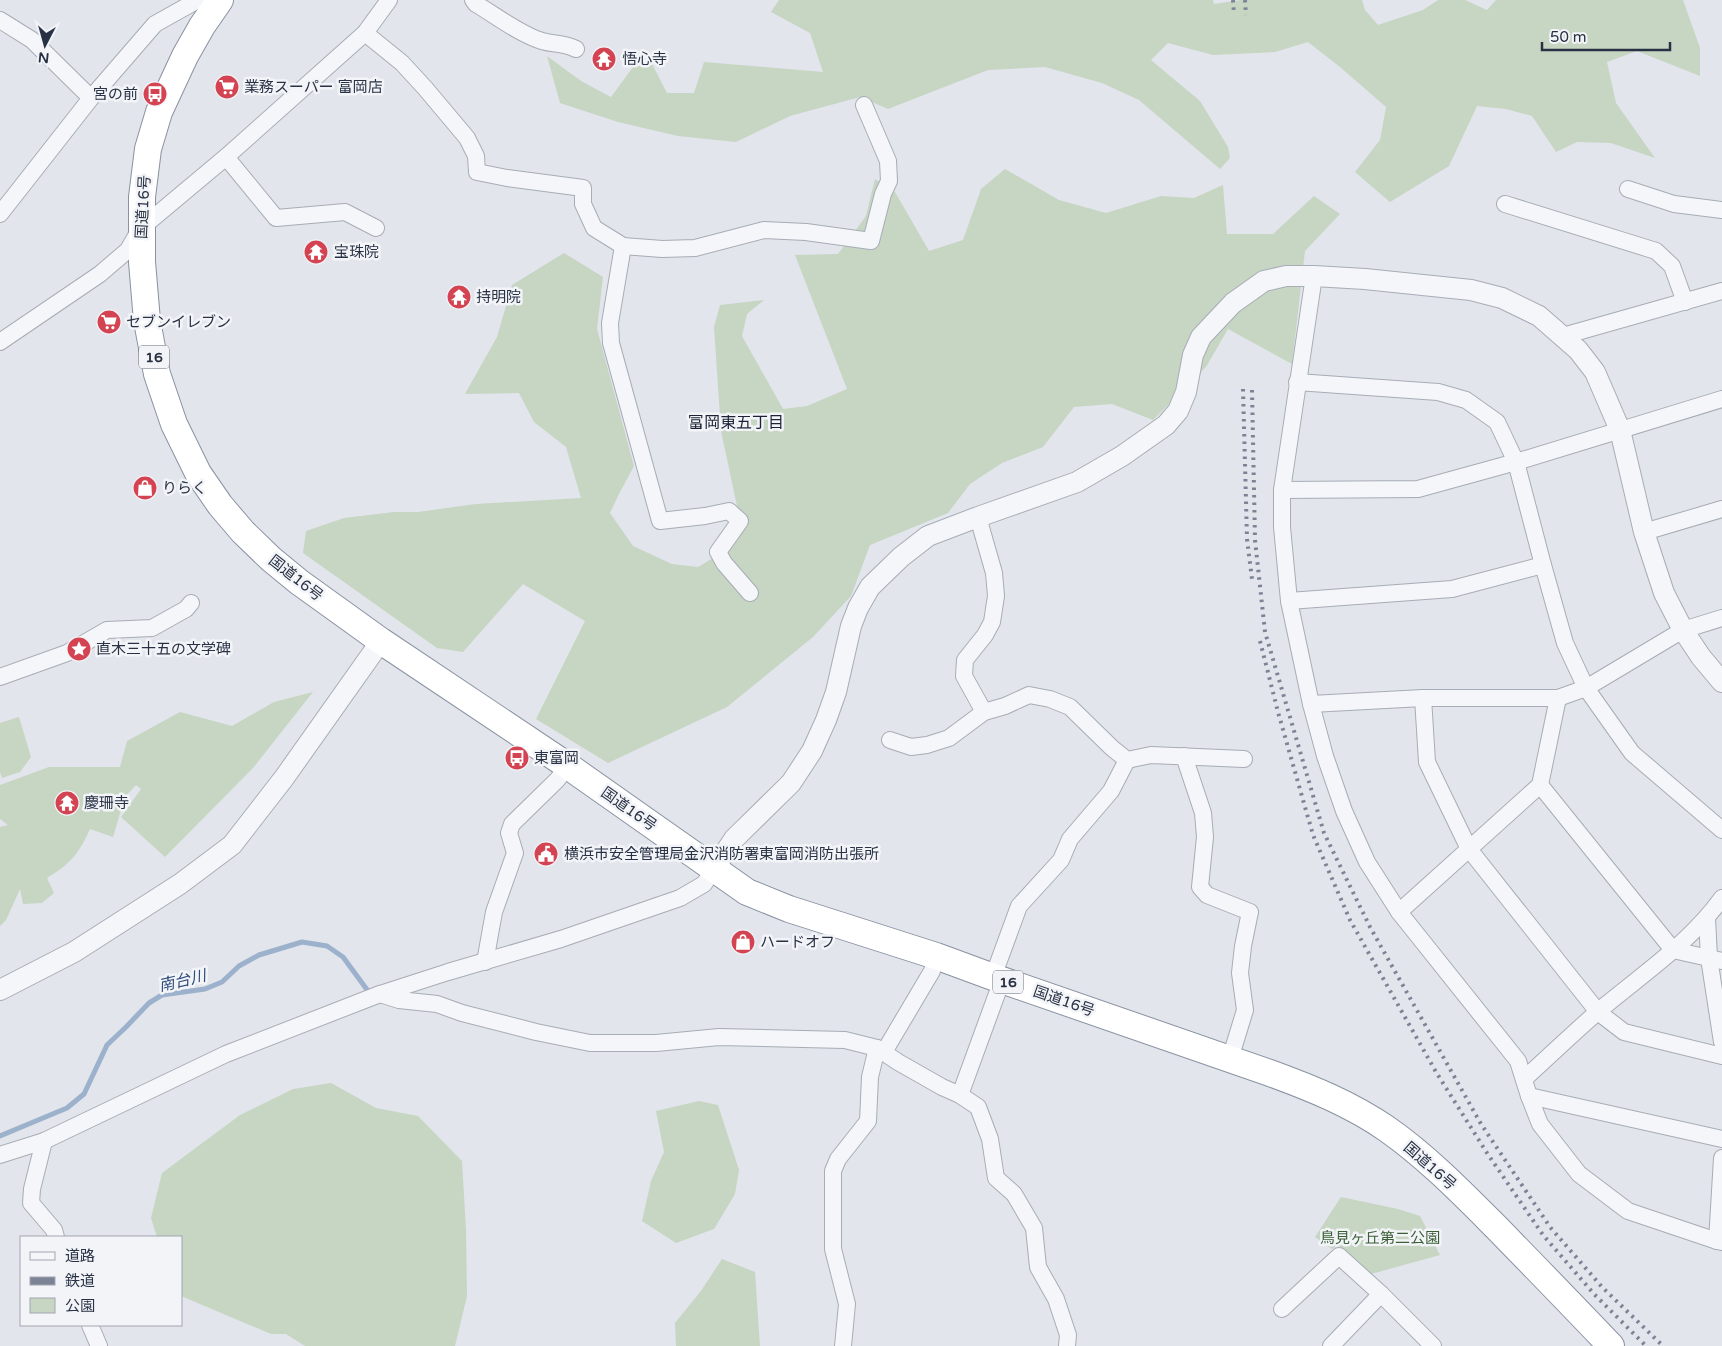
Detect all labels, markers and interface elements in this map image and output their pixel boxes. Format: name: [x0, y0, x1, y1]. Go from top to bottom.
north arrow: [20, 20, 70, 70]
scale bar: [1542, 20, 1670, 52]
text: 50 m: [1550, 28, 1587, 46]
temple icon: 悟心寺: [591, 46, 617, 72]
text: N: [37, 48, 50, 66]
place label: 悟心寺: [622, 50, 667, 68]
supermarket icon: 業務スーパー 富岡店: [214, 74, 240, 100]
place label: 業務スーパー 富岡店: [244, 78, 383, 96]
bus stop icon: 宮の前: [142, 81, 168, 107]
place label: 宮の前: [93, 85, 138, 103]
street label: 国道16号: [132, 175, 154, 239]
temple icon: 宝珠院: [303, 239, 329, 265]
place label: 宝珠院: [334, 243, 379, 261]
temple icon: 持明院: [446, 284, 472, 310]
place label: 持明院: [476, 288, 521, 306]
supermarket icon: セブンイレブン: [96, 309, 122, 335]
place label: セブンイレブン: [126, 313, 231, 331]
road number: 16: [139, 346, 169, 368]
district label: 富岡東五丁目: [688, 413, 784, 433]
shop icon: りらく: [132, 475, 158, 501]
place label: りらく: [162, 479, 207, 497]
street label: 国道16号: [265, 551, 327, 605]
place icon: 直木三十五の文学碑: [66, 636, 92, 662]
place label: 直木三十五の文学碑: [96, 640, 231, 658]
bus stop icon: 東富岡: [504, 745, 530, 771]
place label: 東富岡: [534, 749, 579, 767]
street label: 国道16号: [598, 783, 660, 835]
temple icon: 慶珊寺: [54, 790, 80, 816]
place label: 慶珊寺: [84, 794, 129, 812]
public building icon: 横浜市安全管理局金沢消防署東富岡消防出張所: [533, 841, 559, 867]
place label: 横浜市安全管理局金沢消防署東富岡消防出張所: [564, 845, 879, 863]
shop icon: ハードオフ: [730, 929, 756, 955]
place label: ハードオフ: [760, 933, 835, 951]
water label: 南台川: [157, 965, 210, 996]
road number: 16: [993, 970, 1023, 994]
street label: 国道16号: [1031, 982, 1097, 1020]
street label: 国道16号: [1400, 1138, 1460, 1194]
park label: 鳥見ヶ丘第二公園: [1320, 1229, 1440, 1247]
legend: [20, 1236, 182, 1326]
text: 道路: [65, 1247, 95, 1265]
text: 鉄道: [65, 1272, 95, 1290]
text: 公園: [65, 1297, 95, 1315]

